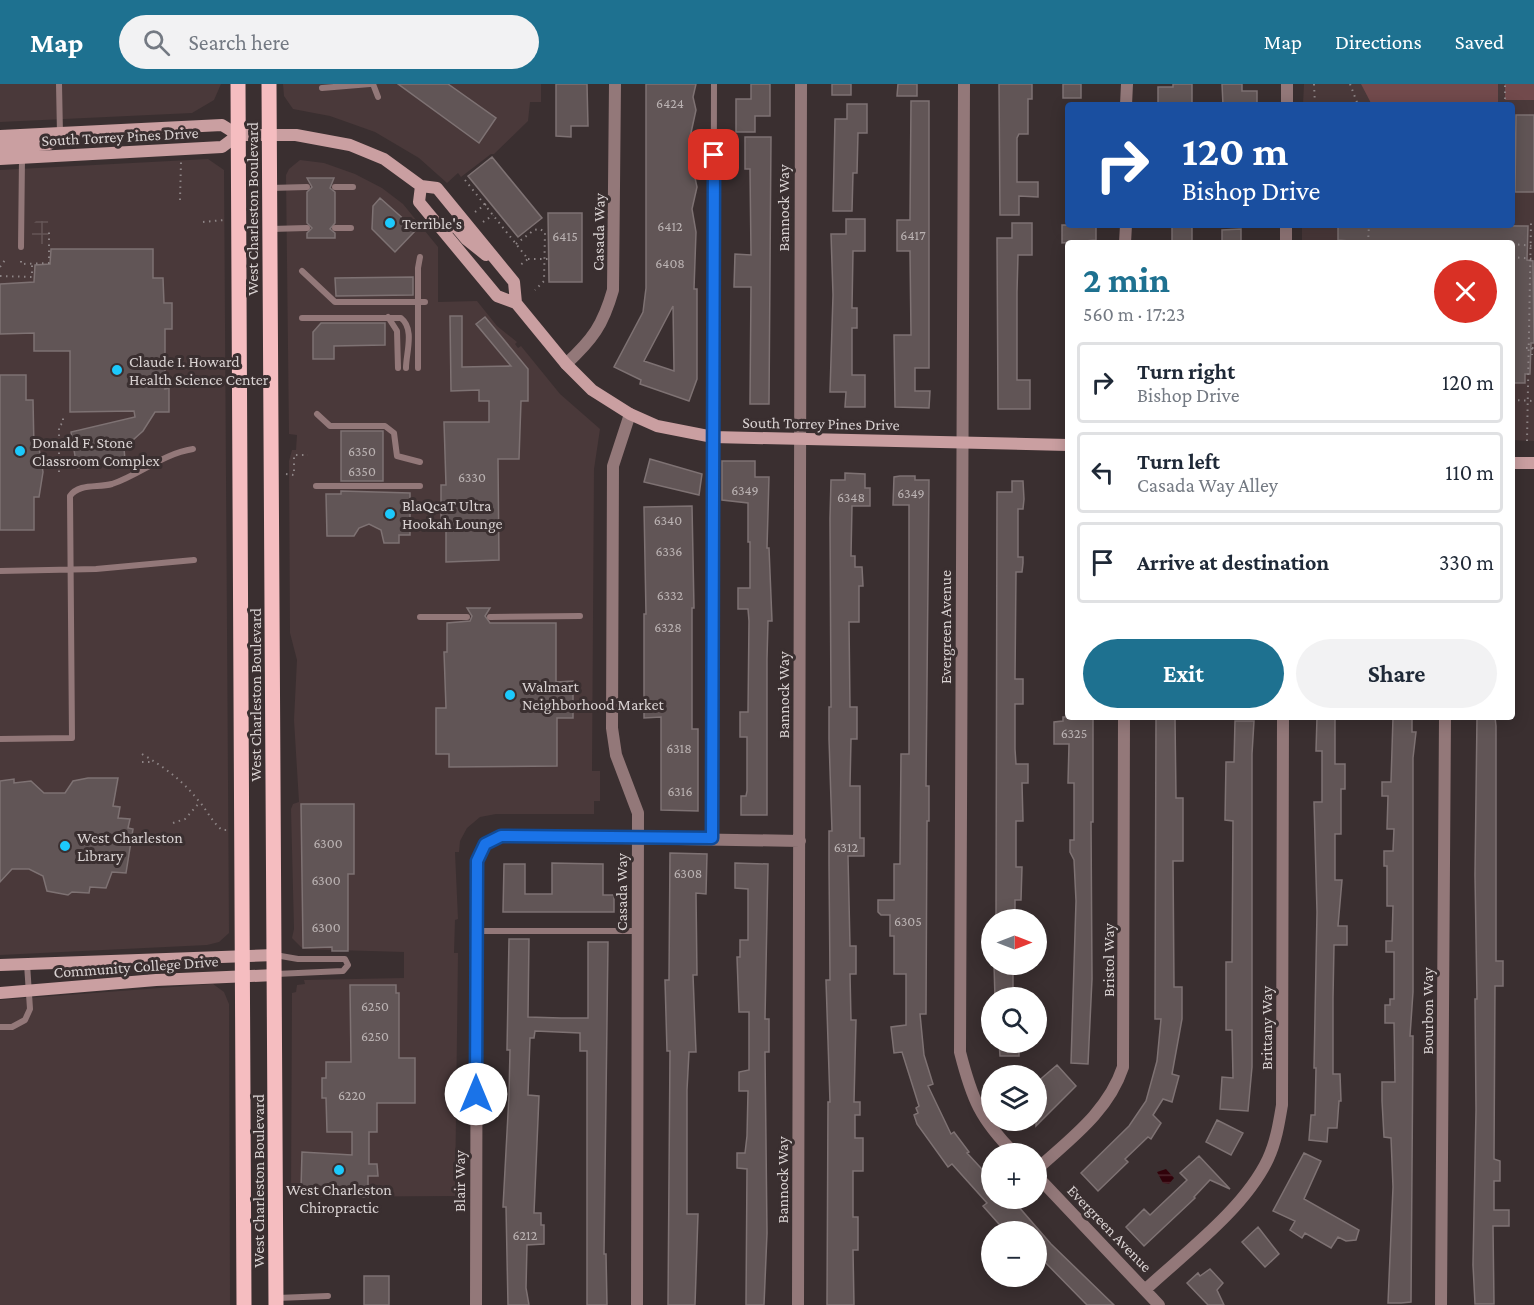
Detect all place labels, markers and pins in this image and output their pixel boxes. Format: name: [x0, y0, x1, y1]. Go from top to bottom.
pin: [688, 129, 739, 180]
place label: Terrible's: [402, 215, 462, 232]
marker: Terrible's: [383, 216, 397, 230]
place label: Claude I. Howard Health Science Center: [129, 353, 269, 388]
marker: Claude I. Howard Health Science Center: [110, 363, 124, 377]
place label: Donald F. Stone Classroom Complex: [32, 434, 160, 470]
marker: Donald F. Stone Classroom Complex: [13, 444, 27, 458]
place label: BlaQcaT Ultra Hookah Lounge: [402, 497, 503, 533]
marker: BlaQcaT Ultra Hookah Lounge: [383, 507, 397, 521]
place label: Walmart Neighborhood Market: [522, 678, 664, 714]
marker: Walmart Neighborhood Market: [503, 688, 517, 702]
place label: West Charleston Library: [77, 829, 183, 865]
marker: West Charleston Library: [58, 839, 72, 853]
marker: West Charleston Chiropractic: [332, 1163, 346, 1177]
place label: West Charleston Chiropractic: [286, 1181, 392, 1217]

